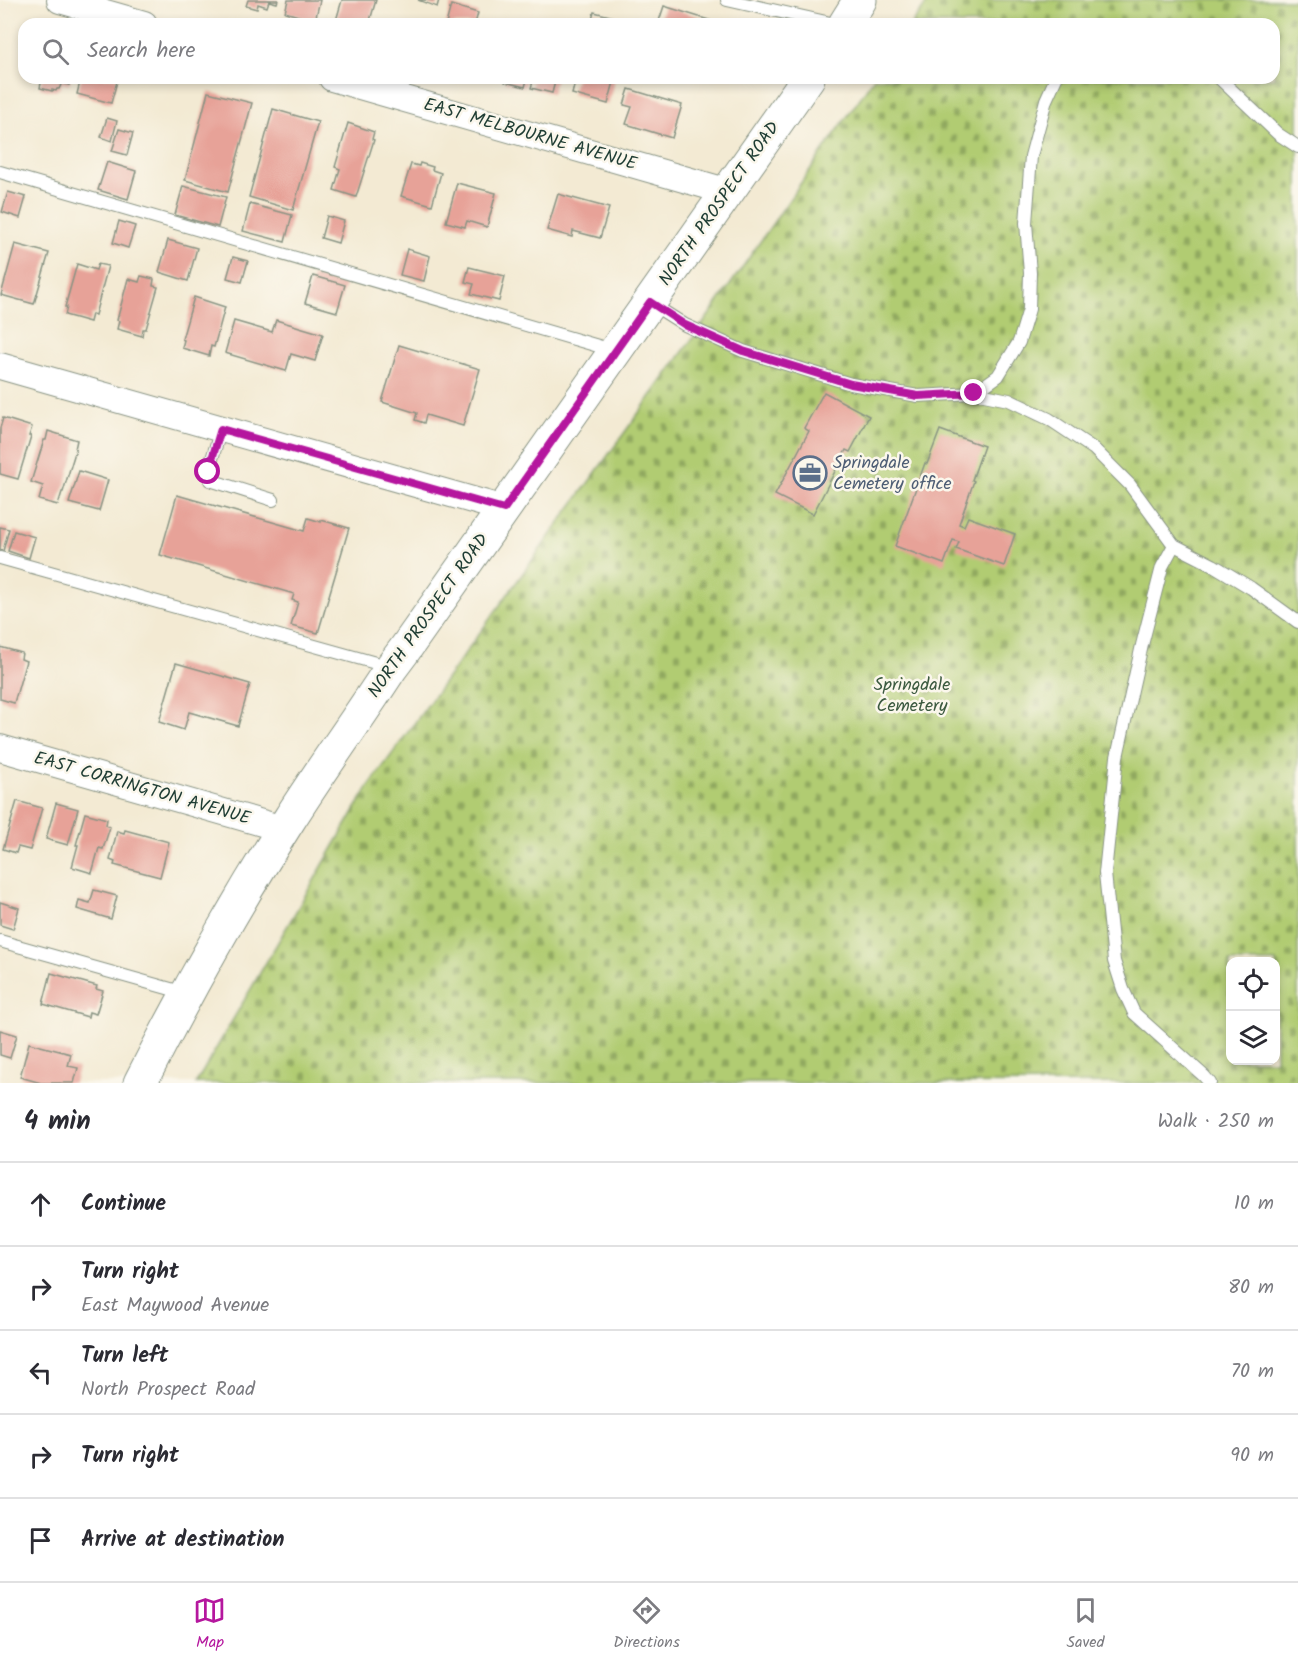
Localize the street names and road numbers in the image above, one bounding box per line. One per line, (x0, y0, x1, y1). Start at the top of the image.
street label: EAST MELBOURNE AVENUE (420, 91, 641, 179)
street label: NORTH PROSPECT ROAD (652, 115, 788, 292)
street label: NORTH PROSPECT ROAD (361, 527, 497, 704)
street label: EAST CORRINGTON AVENUE (30, 744, 254, 834)

